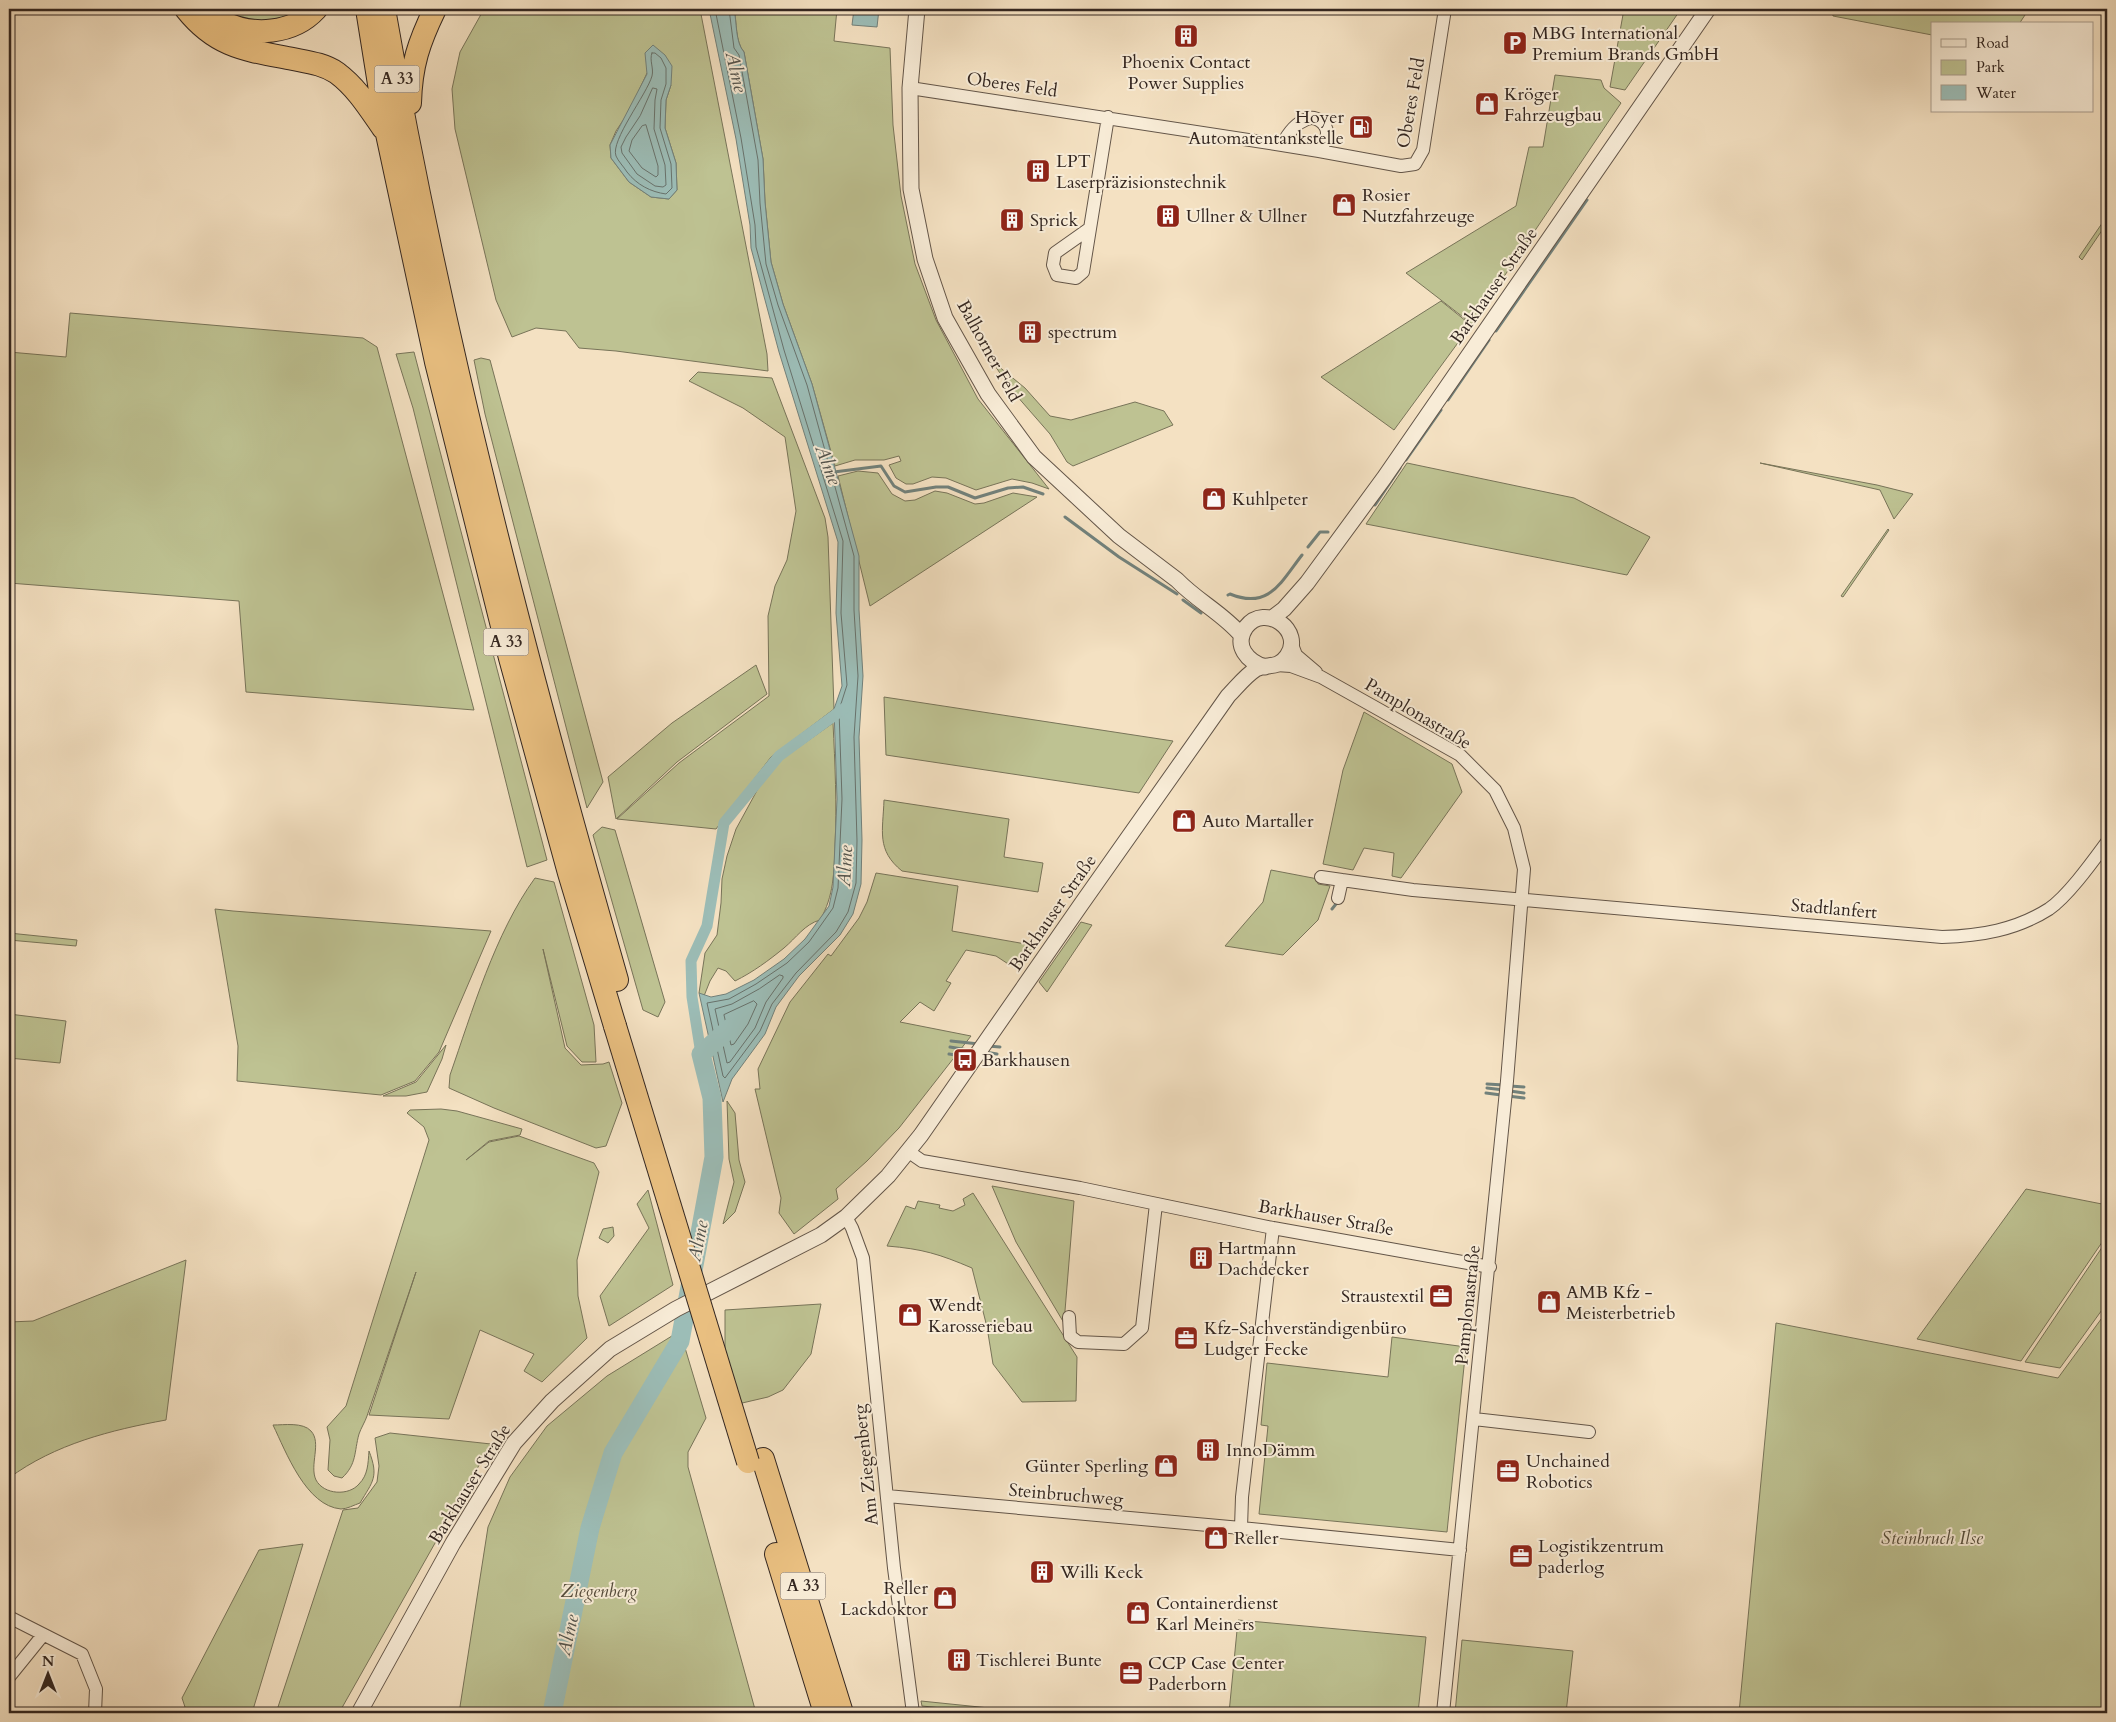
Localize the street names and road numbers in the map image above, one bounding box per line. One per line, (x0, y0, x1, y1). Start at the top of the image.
street label: Oberes Feld (1391, 55, 1431, 150)
road number: A 33 (374, 66, 420, 92)
street label: Oberes Feld (965, 66, 1059, 104)
street label: Barkhauser Straße (1444, 223, 1544, 349)
street label: Balhorner Feld (951, 295, 1028, 407)
road number: A 33 (484, 628, 528, 656)
street label: Pamplonastraße (1360, 672, 1476, 756)
street label: Barkhauser Straße (1003, 850, 1103, 976)
street label: Stadtlanfert (1790, 893, 1878, 925)
street label: Barkhauser Straße (1256, 1194, 1396, 1242)
street label: Pamplonastraße (1449, 1244, 1487, 1366)
street label: Am Ziegenberg (847, 1402, 885, 1527)
street label: Barkhauser Straße (423, 1419, 517, 1549)
street label: Steinbruchweg (1008, 1478, 1125, 1513)
road number: A 33 (780, 1572, 826, 1600)

